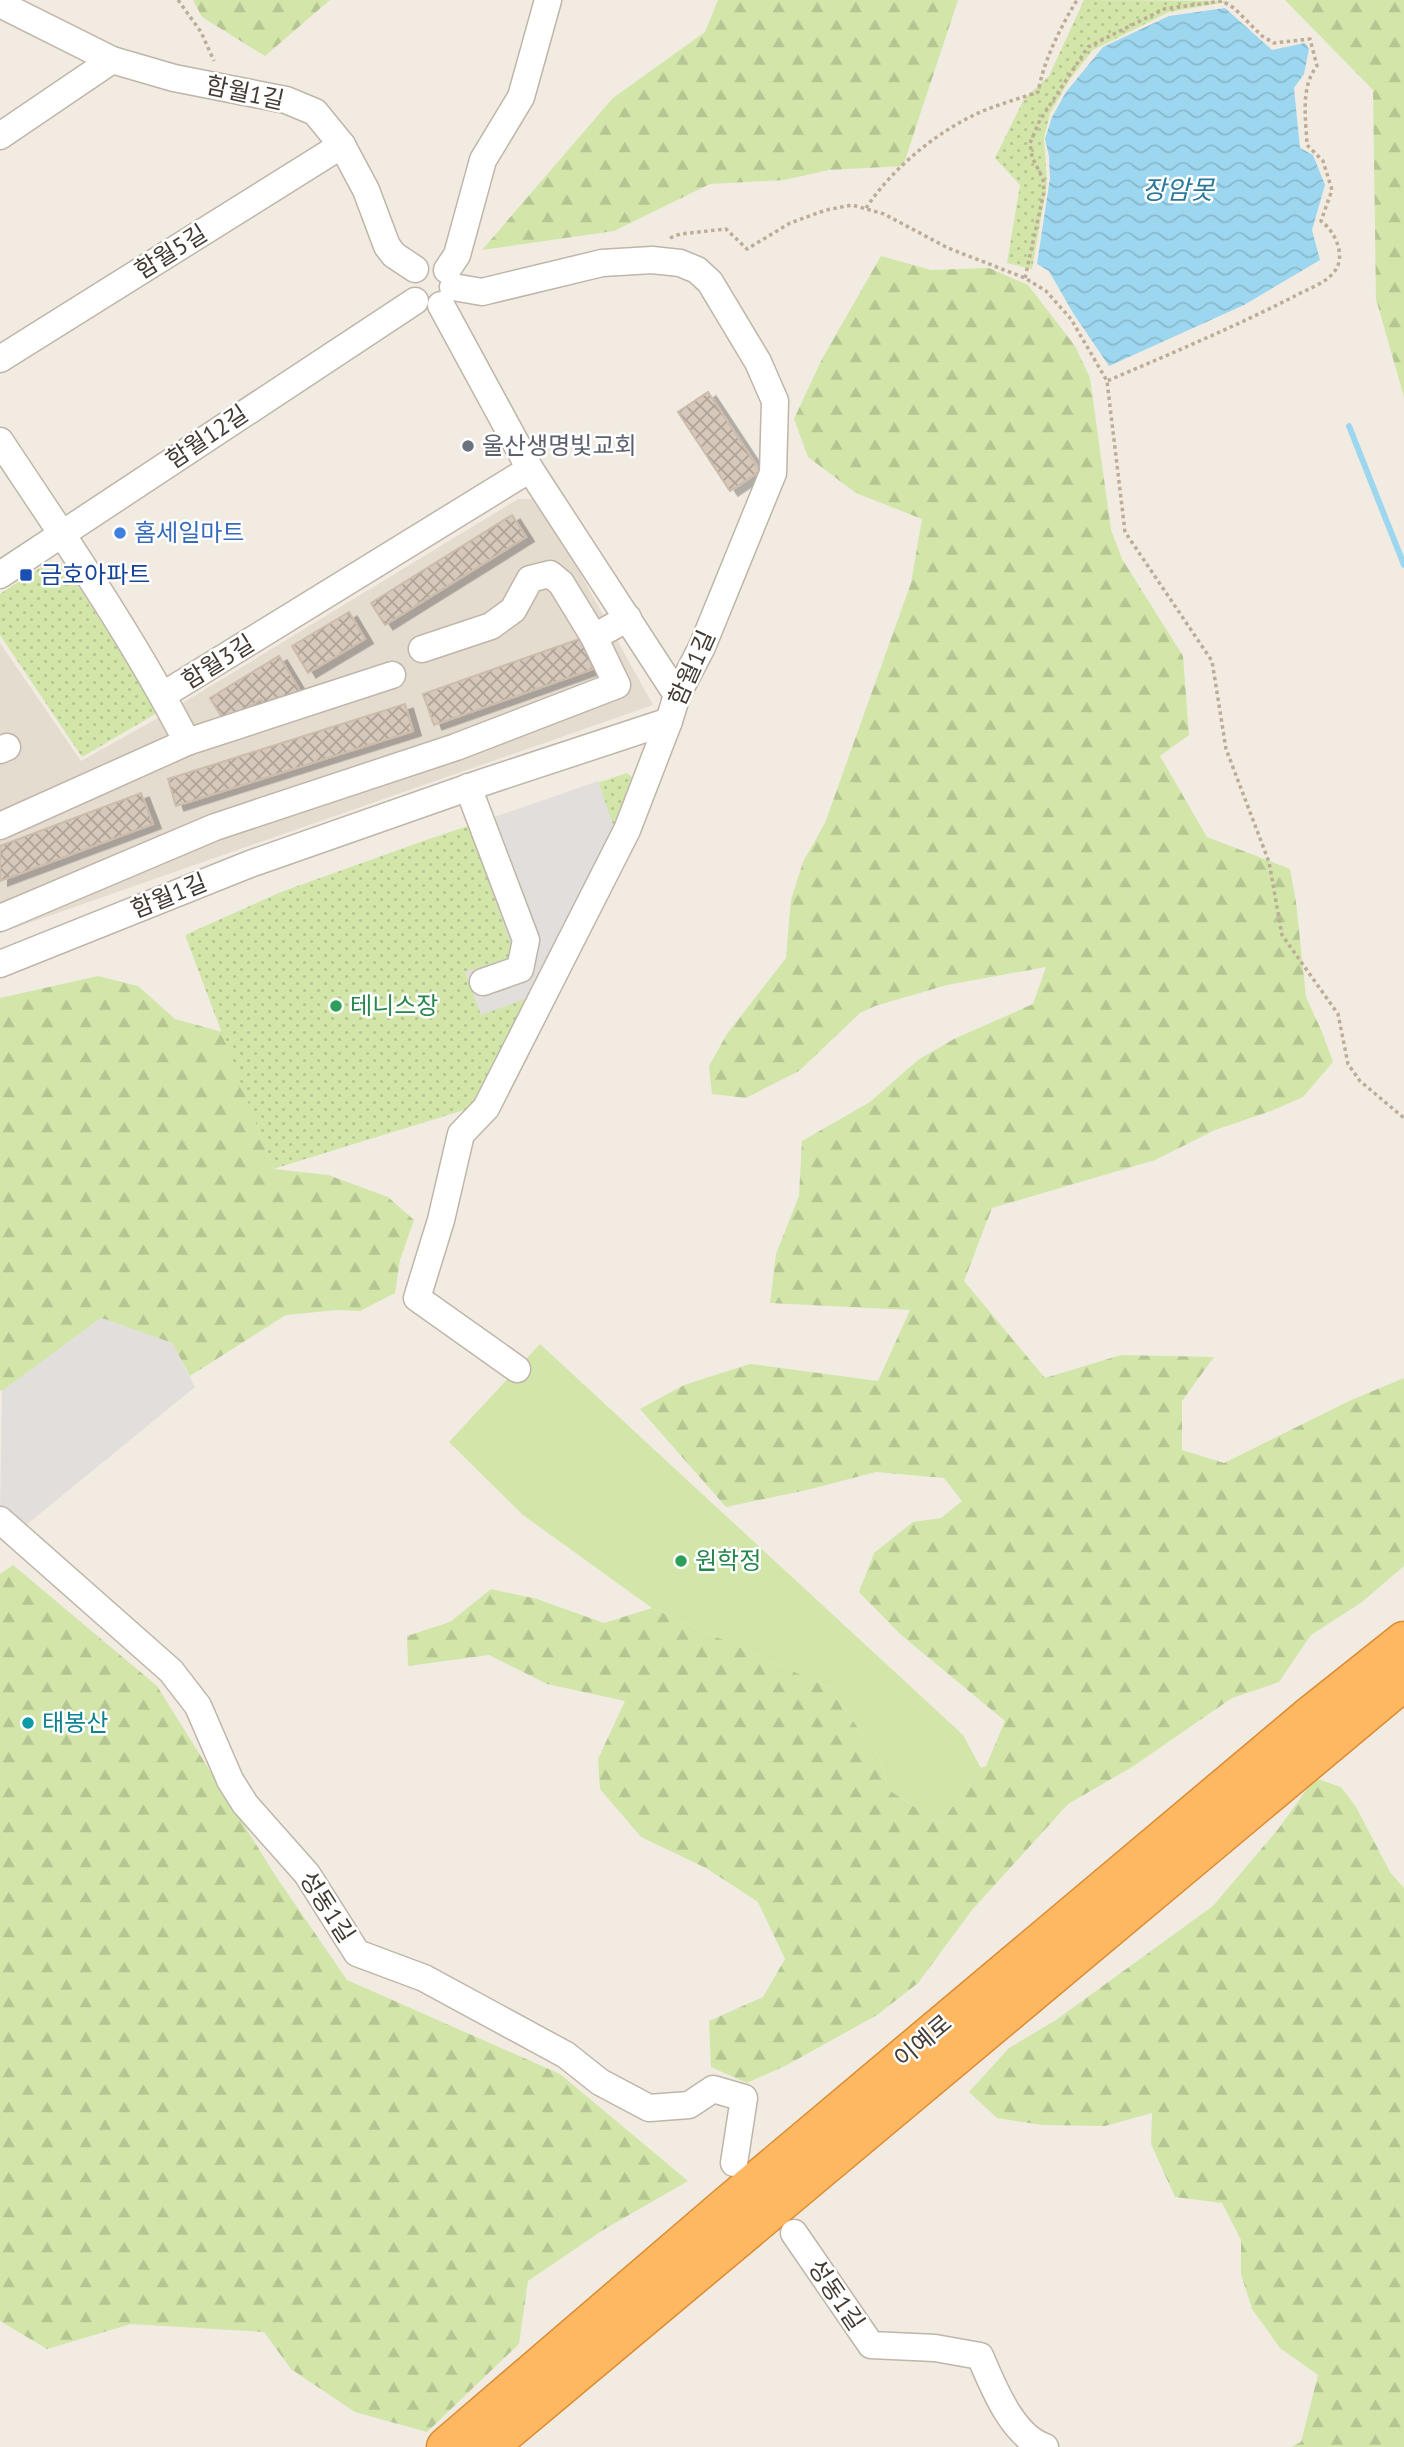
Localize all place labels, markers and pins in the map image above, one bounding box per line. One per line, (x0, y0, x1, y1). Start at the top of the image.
place label: 울산생명빛교회 (482, 430, 637, 461)
marker: 울산생명빛교회 (460, 438, 476, 454)
place label: 홈세일마트 (134, 517, 244, 548)
marker: 홈세일마트 (112, 525, 128, 541)
place label: 금호아파트 (40, 559, 150, 590)
marker: 금호아파트 (18, 567, 34, 583)
place label: 테니스장 (350, 990, 438, 1021)
marker: 테니스장 (328, 998, 344, 1014)
place label: 원학정 (695, 1545, 761, 1576)
marker: 원학정 (673, 1553, 689, 1569)
place label: 태봉산 (42, 1707, 108, 1738)
marker: 태봉산 (20, 1715, 36, 1731)

